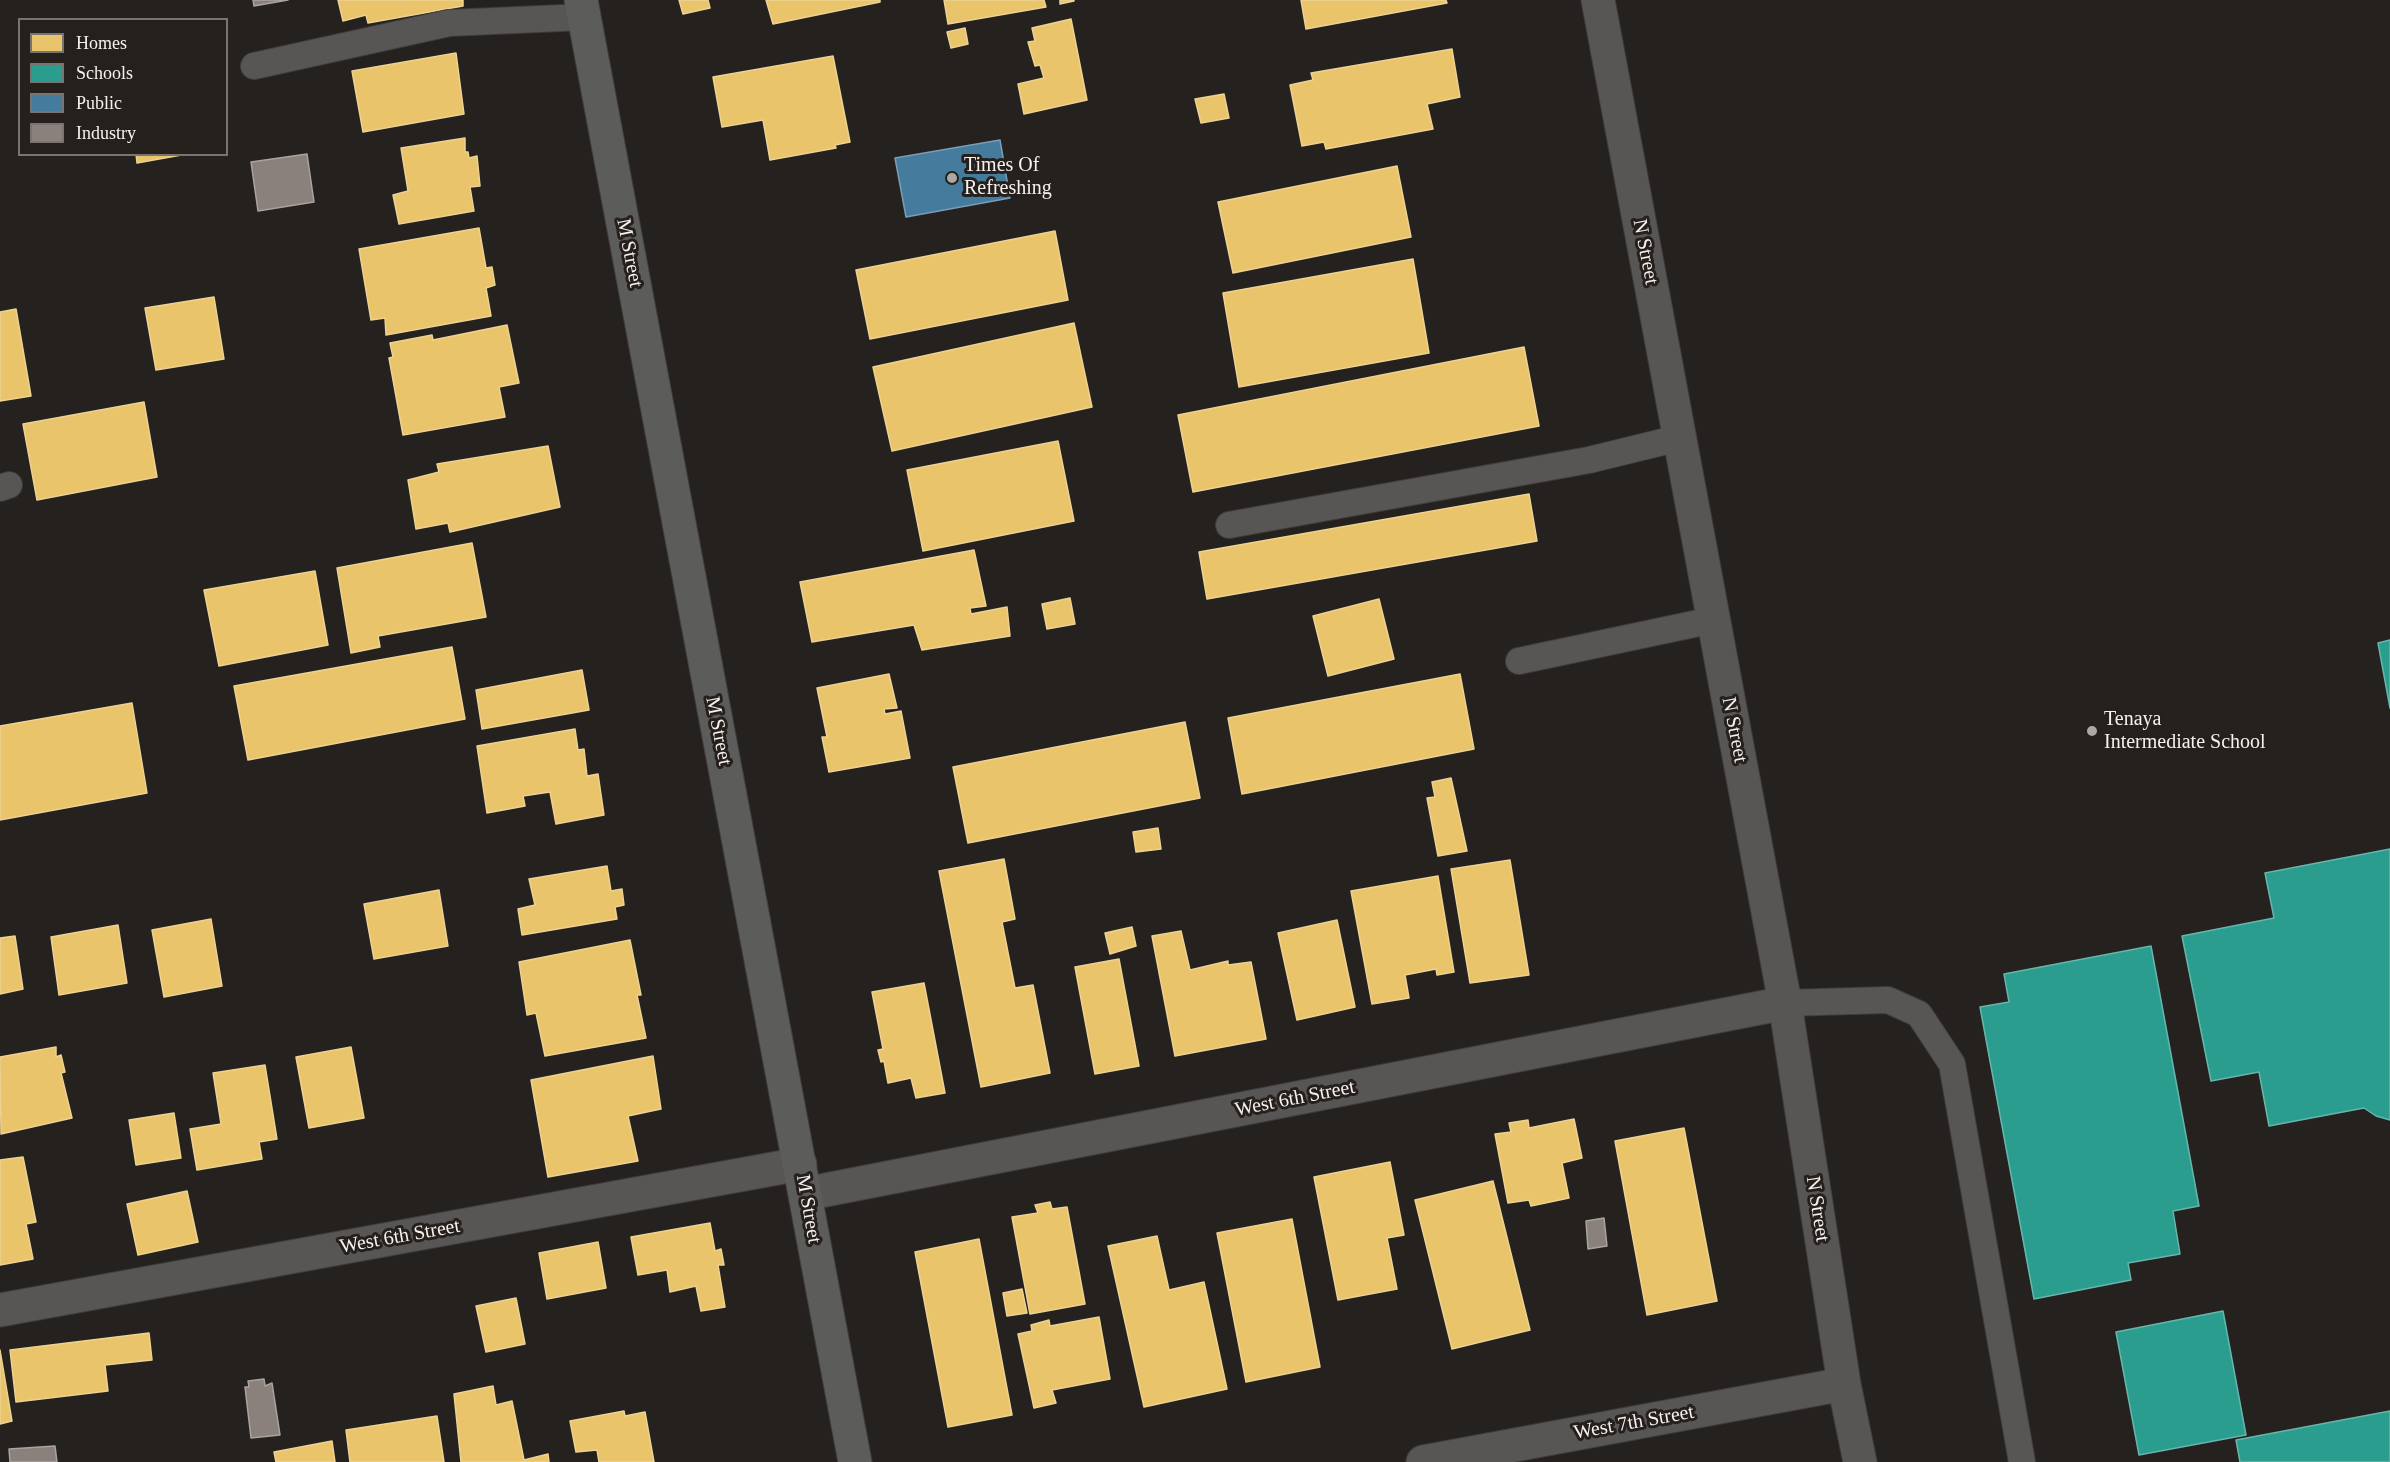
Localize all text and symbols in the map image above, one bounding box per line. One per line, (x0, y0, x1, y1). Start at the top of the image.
legend (18, 18, 228, 156)
text: Homes (76, 33, 127, 53)
text: Schools (76, 63, 133, 83)
text: Public (76, 93, 122, 113)
text: Industry (76, 123, 136, 143)
place label: Times Of Refreshing (964, 154, 1052, 201)
marker: Times Of Refreshing (945, 171, 959, 185)
street label: M Street (611, 217, 647, 289)
street label: N Street (1627, 217, 1663, 287)
street label: M Street (700, 695, 736, 767)
street label: N Street (1716, 695, 1752, 765)
place label: Tenaya Intermediate School (2104, 708, 2266, 755)
marker: Tenaya Intermediate School (2085, 724, 2099, 738)
street label: West 6th Street (1233, 1076, 1357, 1122)
street label: M Street (790, 1173, 826, 1245)
street label: N Street (1800, 1174, 1834, 1244)
street label: West 6th Street (338, 1215, 462, 1259)
street label: West 7th Street (1572, 1401, 1696, 1445)

